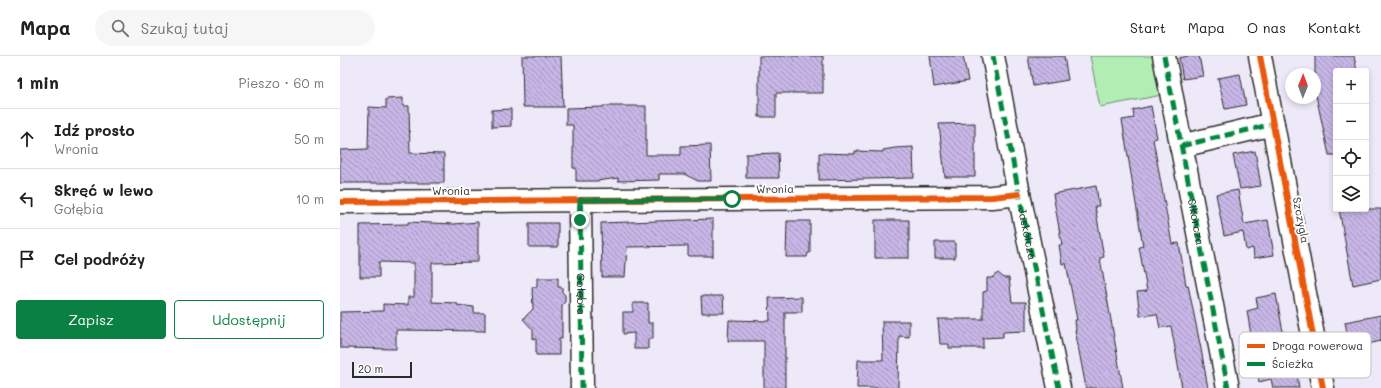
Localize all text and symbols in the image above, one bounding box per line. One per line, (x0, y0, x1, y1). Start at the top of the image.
search box (95, 10, 375, 46)
text: Mapa (20, 15, 71, 40)
icon: search (109, 17, 131, 39)
text: Szukaj tutaj (141, 18, 229, 38)
text: Start (1130, 18, 1166, 37)
text: Mapa (1188, 18, 1225, 37)
text: O nas (1247, 18, 1286, 37)
text: Kontakt (1308, 18, 1361, 37)
north arrow (1285, 68, 1321, 104)
map controls (1333, 68, 1369, 212)
button: + (1333, 68, 1369, 104)
text: 1 min (16, 71, 59, 93)
text: Pieszo · 60 m (238, 74, 324, 91)
button: − (1333, 104, 1369, 140)
text: Idź prosto (54, 120, 135, 140)
icon: ahead (16, 128, 38, 150)
text: 50 m (294, 130, 324, 147)
text: Wronia (54, 140, 99, 157)
button: locate (1333, 140, 1369, 176)
button: layers (1333, 176, 1369, 212)
text: Skręć w lewo (54, 180, 153, 200)
street label: Wronia (756, 181, 794, 196)
street label: Wronia (432, 183, 470, 198)
icon: left (16, 188, 38, 210)
text: 10 m (296, 190, 324, 207)
route start (723, 190, 741, 208)
street label: Szczygla (1290, 196, 1313, 244)
street label: Sikorcza (1185, 197, 1208, 246)
text: Gołębia (54, 200, 104, 217)
street label: Jaskółcza (1015, 206, 1040, 261)
route end (571, 211, 589, 229)
icon: arrive (16, 248, 38, 270)
text: Cel podróży (54, 249, 145, 269)
street label: Gołębia (574, 273, 589, 315)
button: Zapisz (16, 300, 166, 339)
button: Udostępnij (174, 300, 324, 339)
legend (1239, 332, 1371, 378)
text: Droga rowerowa (1272, 338, 1363, 353)
text: Ścieżka (1272, 356, 1314, 371)
scale bar (352, 360, 412, 379)
text: 20 m (358, 361, 383, 376)

